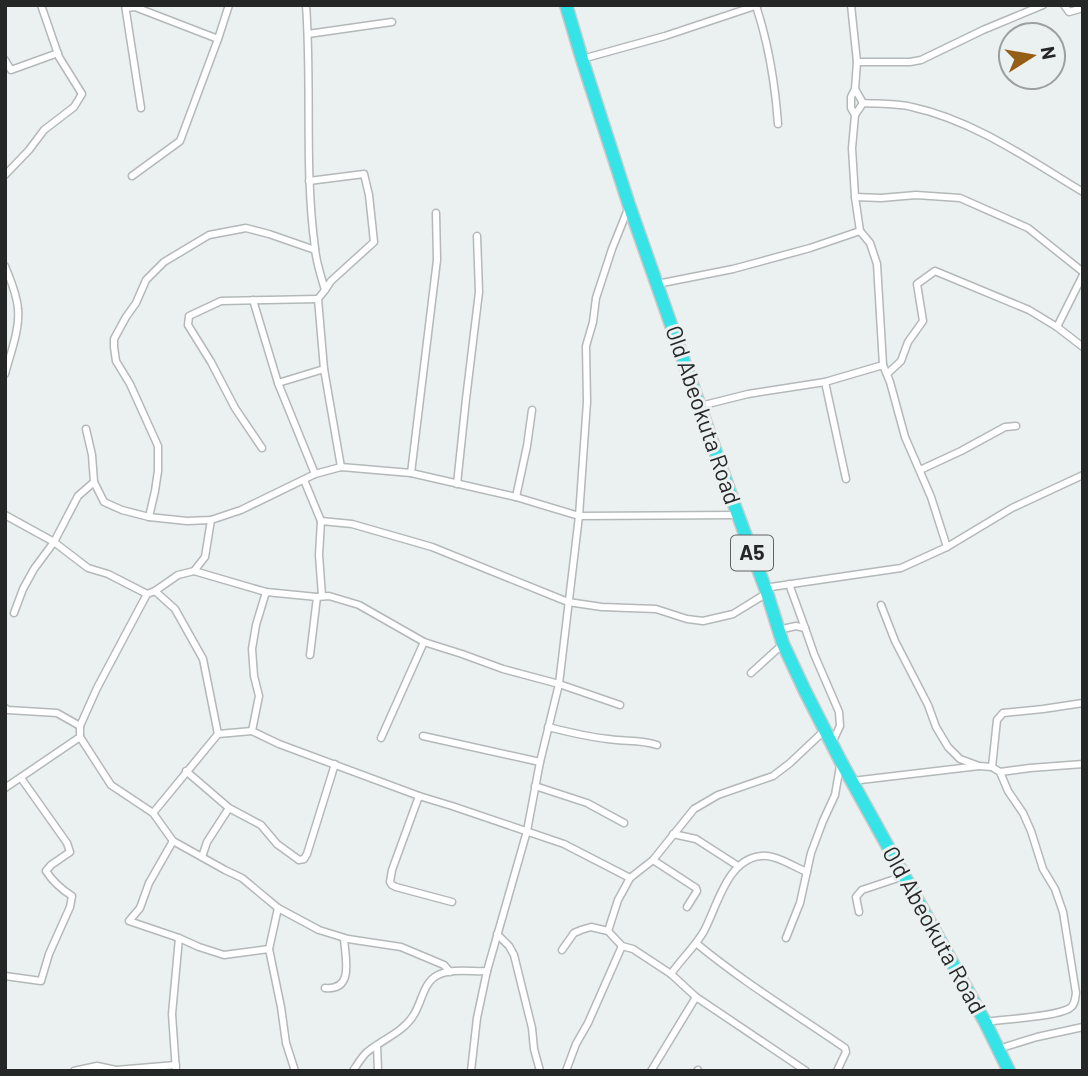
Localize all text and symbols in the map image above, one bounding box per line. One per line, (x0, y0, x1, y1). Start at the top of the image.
north arrow (997, 21, 1067, 91)
text: N (1037, 44, 1062, 61)
street label: Old Abeokuta Road (660, 322, 748, 508)
road number: A5 (731, 536, 773, 570)
street label: Old Abeokuta Road (877, 841, 993, 1018)

